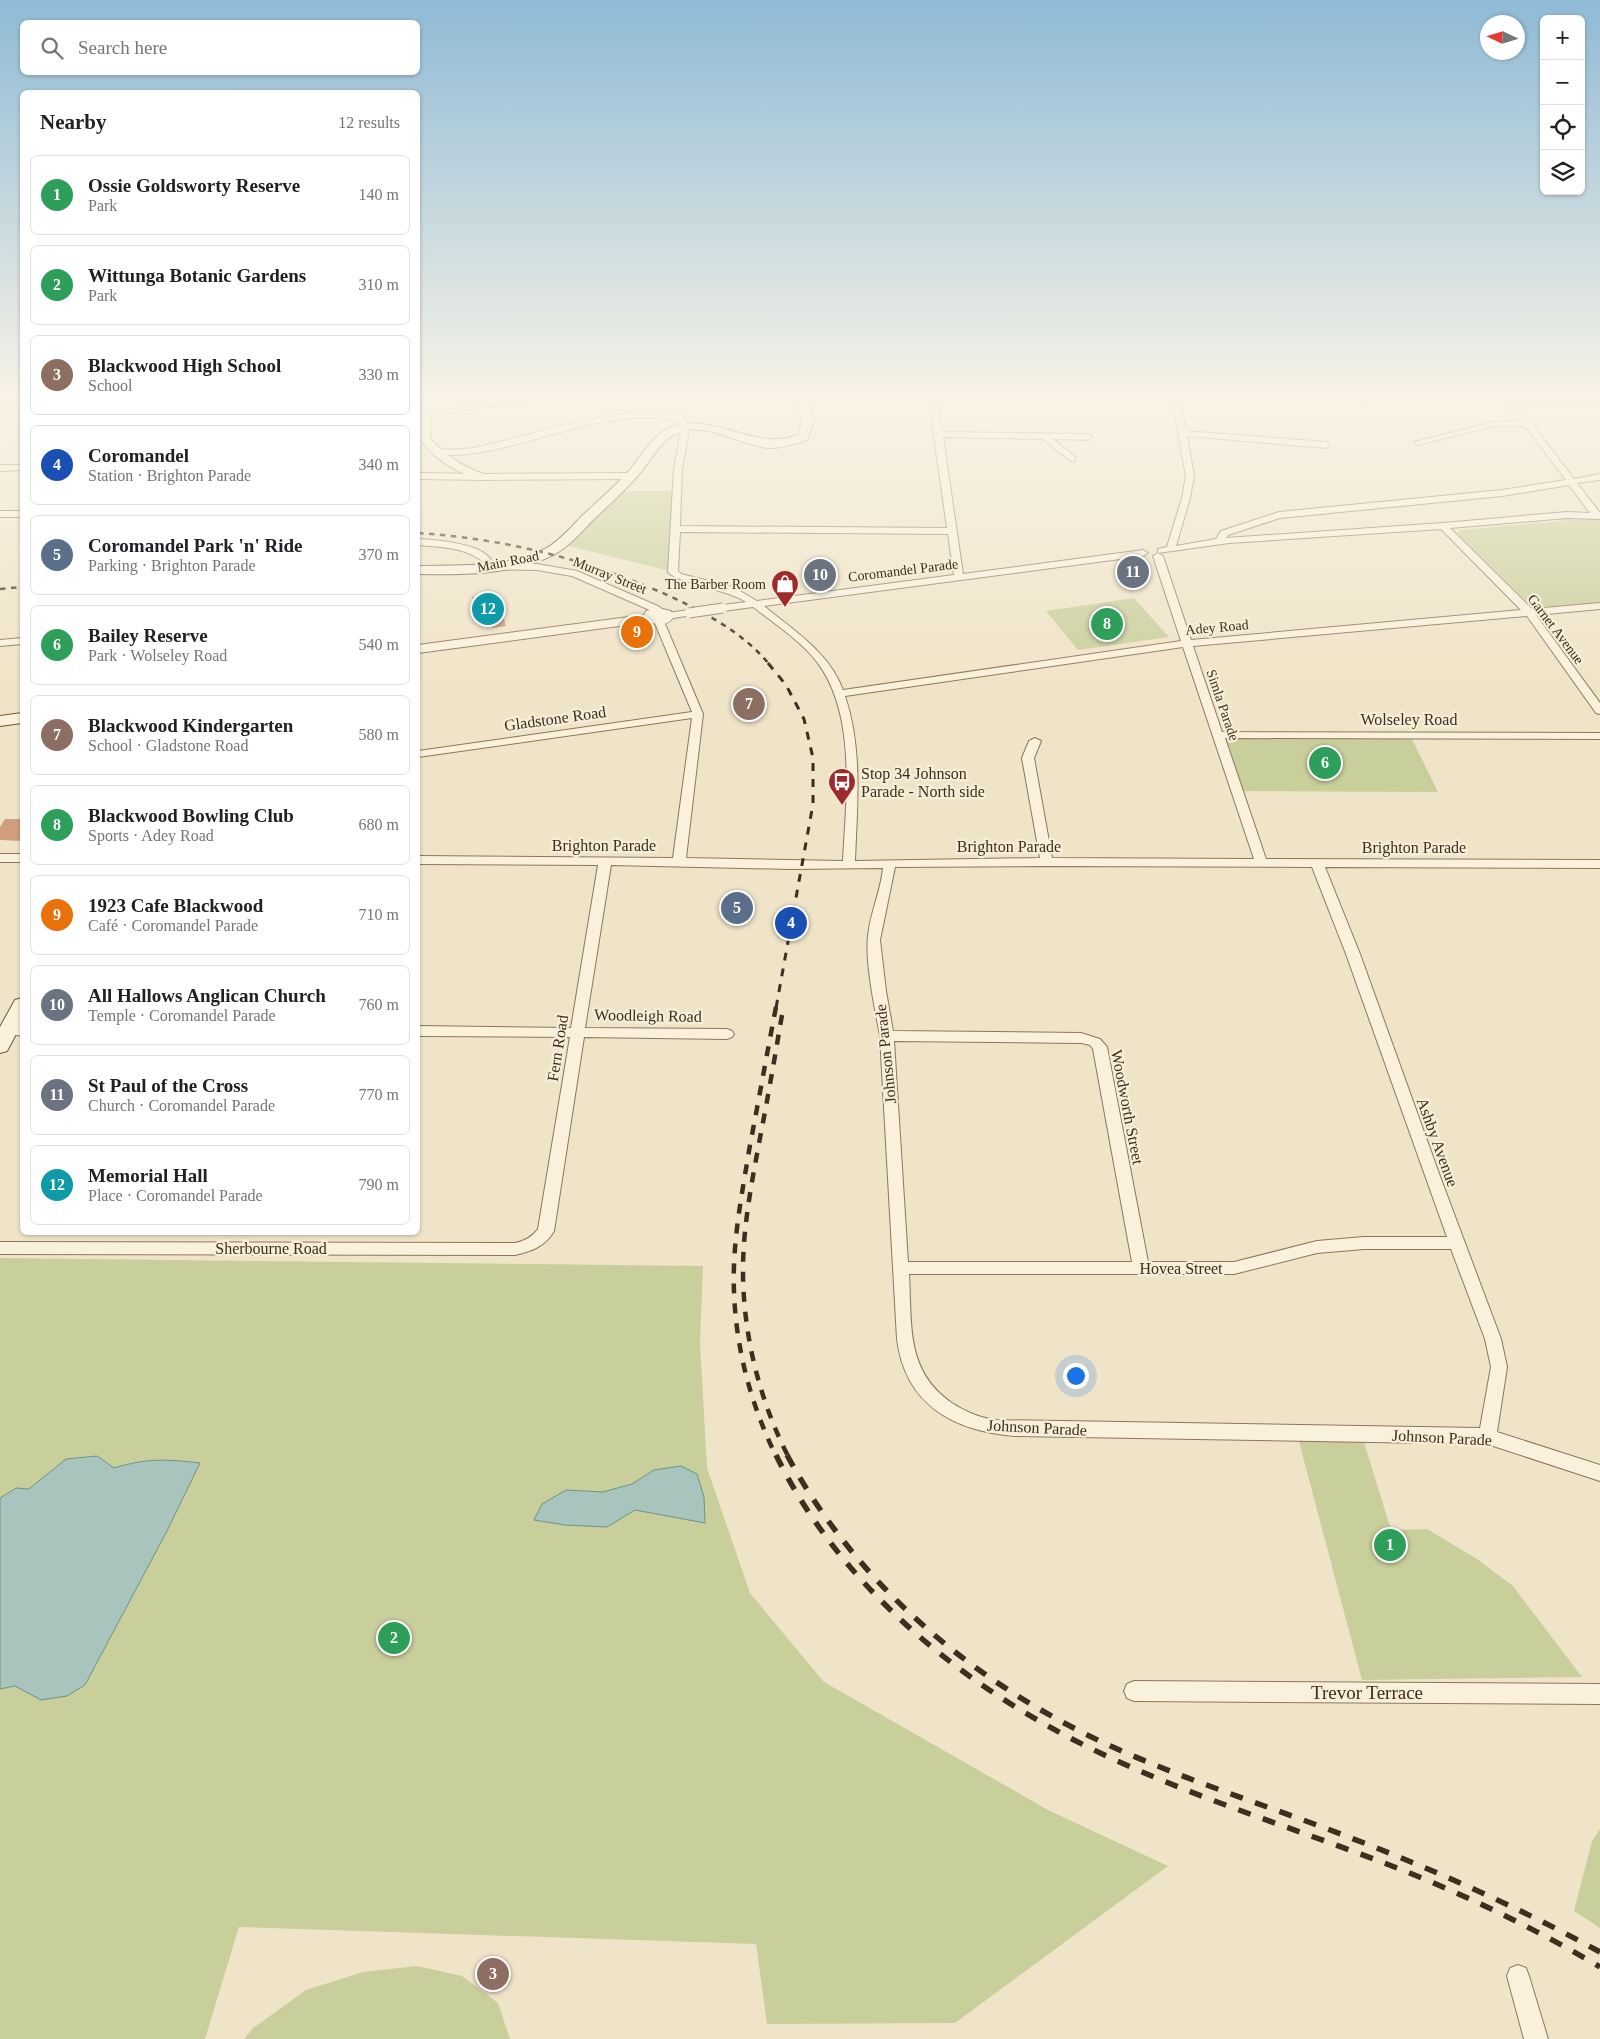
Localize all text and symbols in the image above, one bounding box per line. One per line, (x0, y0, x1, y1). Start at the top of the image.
north arrow (1480, 15, 1525, 60)
map controls (1540, 15, 1585, 195)
button: + (1540, 15, 1585, 60)
search box (20, 20, 420, 75)
icon: search (38, 34, 66, 62)
text: Search here (78, 37, 167, 58)
button: − (1540, 60, 1585, 105)
button: locate (1540, 105, 1585, 150)
text: Nearby (40, 110, 107, 134)
text: 12 results (338, 114, 400, 131)
button: layers (1540, 150, 1585, 195)
text: Ossie Goldsworty Reserve (88, 175, 300, 196)
text: 1 (53, 186, 61, 203)
text: 140 m (359, 186, 399, 203)
text: Park (88, 197, 117, 214)
text: Wittunga Botanic Gardens (88, 265, 306, 286)
text: 2 (53, 276, 61, 293)
text: 310 m (359, 276, 399, 293)
text: Park (88, 287, 117, 304)
text: Blackwood High School (88, 355, 281, 376)
text: 3 (53, 366, 61, 383)
text: 330 m (359, 366, 399, 383)
text: School (88, 377, 132, 394)
text: Coromandel (88, 445, 189, 466)
text: 4 (53, 456, 61, 473)
text: 340 m (359, 456, 399, 473)
text: Station · Brighton Parade (88, 467, 251, 484)
text: Coromandel Park 'n' Ride (88, 535, 302, 556)
text: 5 (53, 546, 61, 563)
text: 370 m (359, 546, 399, 563)
street label: Main Road (476, 548, 540, 575)
pin: 11 (1117, 553, 1149, 591)
street label: Murray Street (571, 554, 649, 597)
pin: 10 (804, 556, 836, 594)
street label: Coromandel Parade (847, 556, 959, 585)
text: Parking · Brighton Parade (88, 557, 256, 574)
shop icon: The Barber Room (770, 569, 800, 608)
place label: The Barber Room (665, 577, 766, 592)
pin: 12 (472, 590, 504, 628)
street label: Garnet Avenue (1525, 592, 1587, 667)
pin: 8 (1091, 605, 1123, 643)
pin: 9 (621, 613, 653, 651)
street label: Adey Road (1185, 617, 1249, 638)
text: Bailey Reserve (88, 625, 208, 646)
text: 6 (53, 636, 61, 653)
text: 540 m (359, 636, 399, 653)
text: Park · Wolseley Road (88, 647, 227, 664)
street label: Simla Parade (1203, 668, 1242, 743)
pin: 7 (733, 685, 765, 723)
street label: Gladstone Road (503, 703, 607, 734)
street label: Wolseley Road (1361, 711, 1457, 729)
text: Blackwood Kindergarten (88, 715, 293, 736)
text: 7 (53, 726, 61, 743)
text: 580 m (359, 726, 399, 743)
text: School · Gladstone Road (88, 737, 248, 754)
pin: 6 (1309, 744, 1341, 782)
place label: Stop 34 Johnson Parade - North side (861, 765, 985, 800)
bus stop icon: Stop 34 Johnson Parade - North side (827, 767, 857, 806)
text: Blackwood Bowling Club (88, 805, 294, 826)
text: 8 (53, 816, 61, 833)
text: 680 m (359, 816, 399, 833)
text: Sports · Adey Road (88, 827, 214, 844)
street label: Brighton Parade (552, 837, 656, 855)
street label: Brighton Parade (957, 838, 1061, 856)
street label: Brighton Parade (1362, 839, 1466, 857)
pin: 5 (721, 889, 753, 927)
text: 1923 Cafe Blackwood (88, 895, 263, 916)
pin: 4 (775, 904, 807, 942)
text: 9 (53, 906, 61, 923)
text: 710 m (359, 906, 399, 923)
text: Café · Coromandel Parade (88, 917, 258, 934)
text: All Hallows Anglican Church (88, 985, 326, 1006)
text: 10 (49, 996, 65, 1013)
text: 760 m (359, 996, 399, 1013)
street label: Johnson Parade (872, 1003, 899, 1105)
street label: Woodleigh Road (594, 1006, 702, 1026)
text: Temple · Coromandel Parade (88, 1007, 276, 1024)
street label: Fern Road (544, 1014, 571, 1083)
street label: Woodworth Street (1108, 1048, 1147, 1166)
text: St Paul of the Cross (88, 1075, 248, 1096)
text: 11 (49, 1086, 65, 1103)
text: 770 m (359, 1086, 399, 1103)
street label: Ashby Avenue (1413, 1095, 1462, 1189)
text: Church · Coromandel Parade (88, 1097, 275, 1114)
text: Memorial Hall (88, 1165, 208, 1186)
text: 12 (49, 1176, 65, 1193)
text: 790 m (359, 1176, 399, 1193)
text: Place · Coromandel Parade (88, 1187, 263, 1204)
street label: Sherbourne Road (215, 1240, 327, 1257)
street label: Hovea Street (1139, 1260, 1223, 1277)
your location (1063, 1363, 1089, 1389)
street label: Johnson Parade (987, 1416, 1087, 1439)
street label: Johnson Parade (1392, 1426, 1492, 1449)
pin: 1 (1374, 1526, 1406, 1564)
pin: 2 (378, 1619, 410, 1657)
street label: Trevor Terrace (1311, 1682, 1423, 1703)
pin: 3 (477, 1955, 509, 1993)

